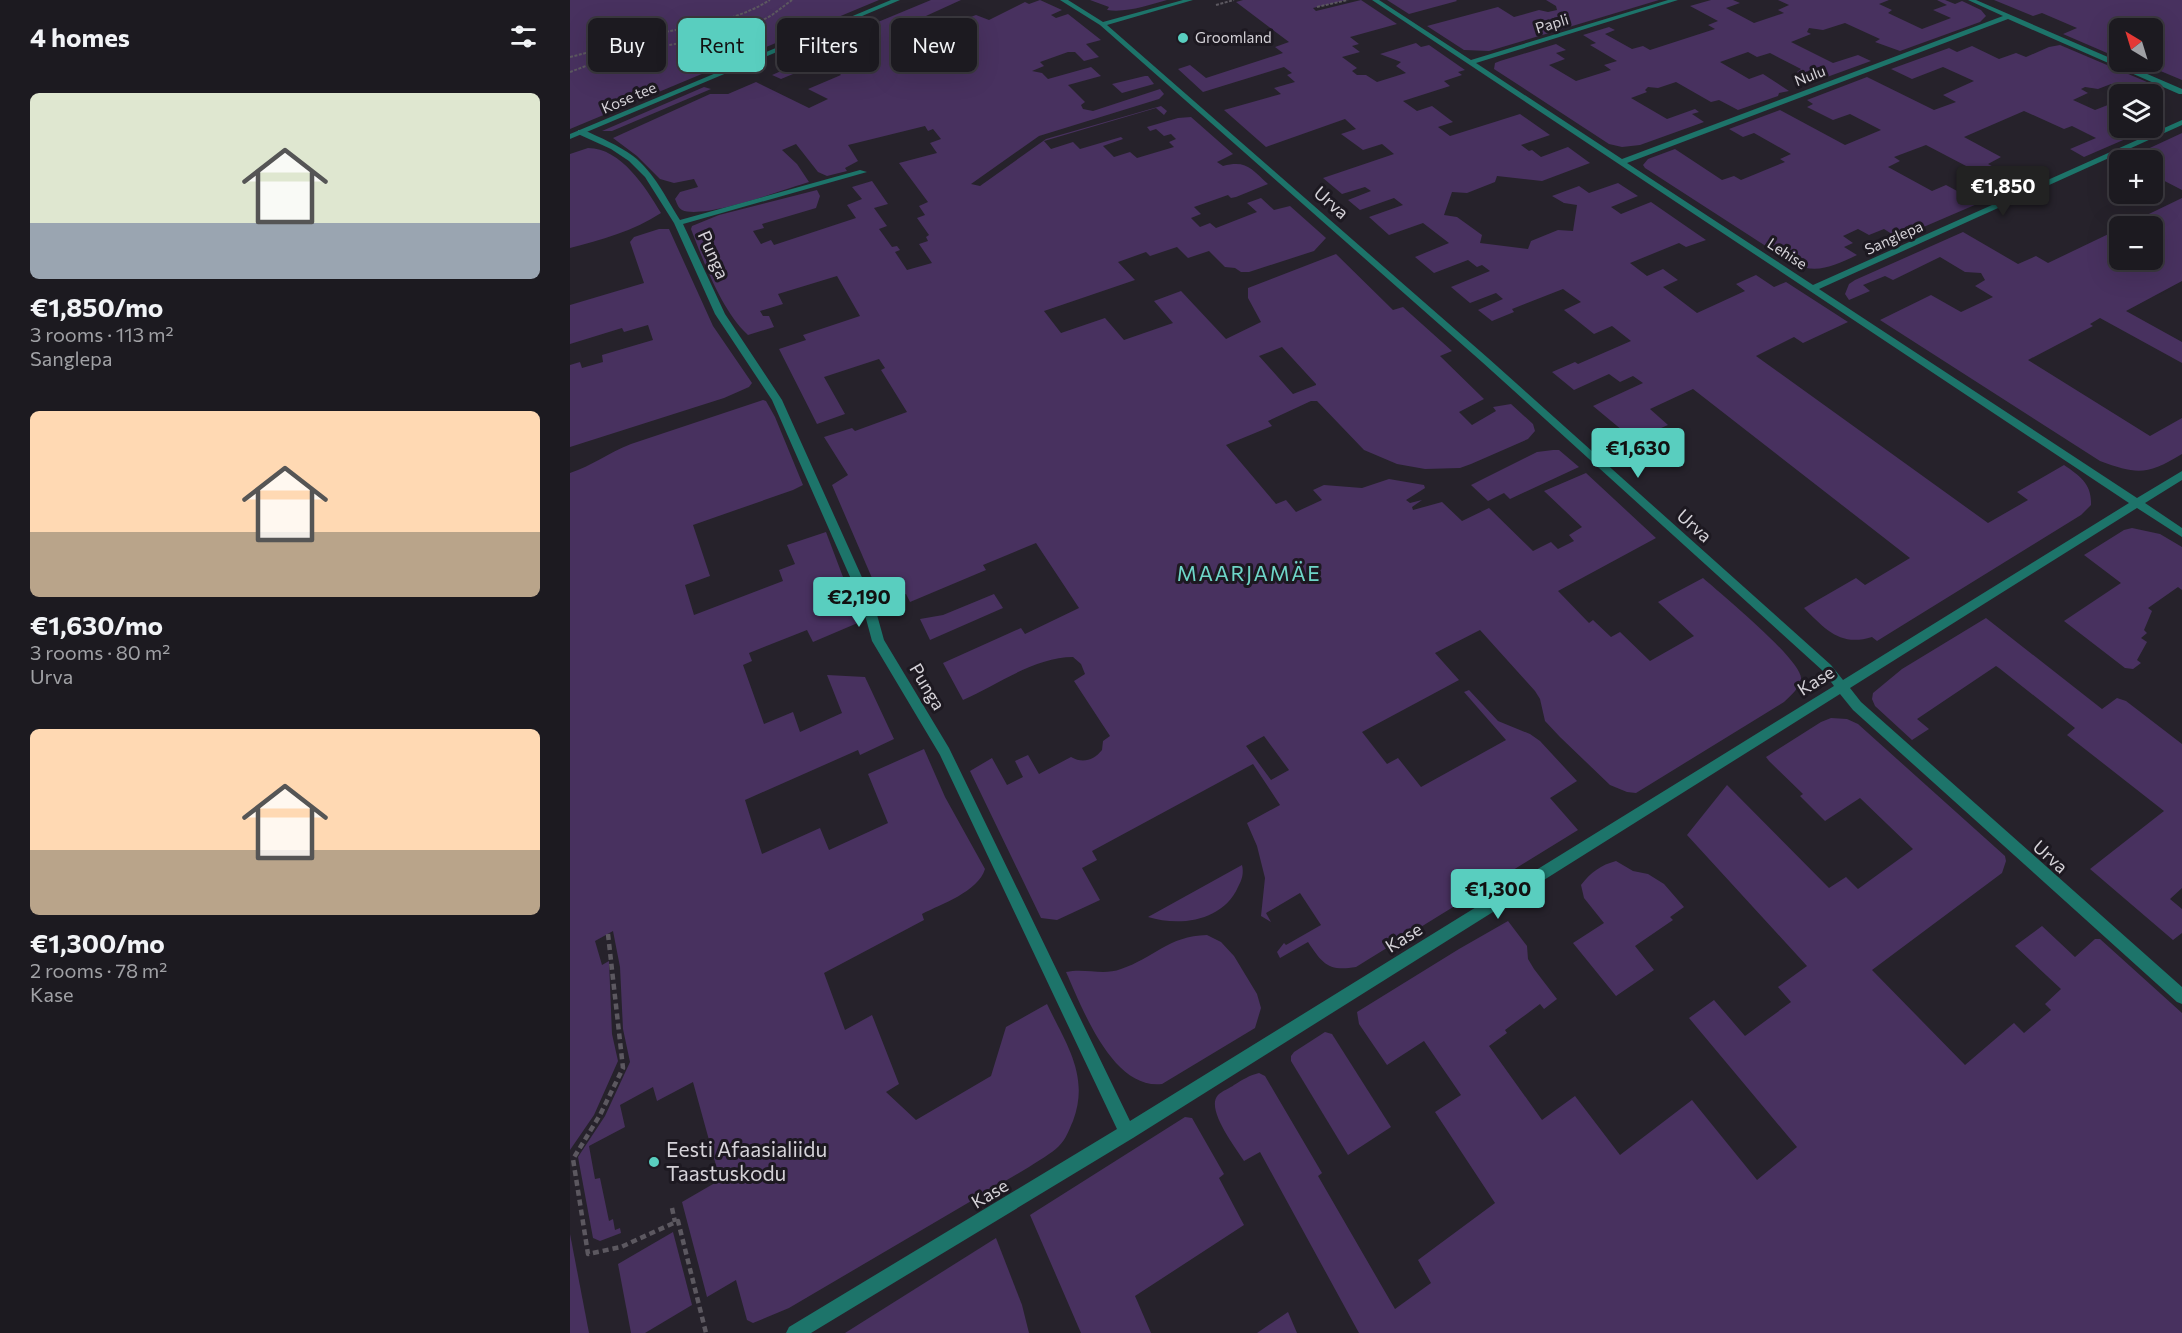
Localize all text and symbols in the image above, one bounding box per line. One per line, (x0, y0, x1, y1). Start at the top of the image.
street label: Papli (1533, 9, 1570, 37)
chip: Buy (588, 18, 666, 72)
chip: Rent (678, 18, 765, 72)
chip: Filters (777, 18, 879, 72)
chip: New (891, 18, 977, 72)
north arrow (2109, 18, 2163, 72)
map controls (2109, 18, 2163, 270)
icon: filters (507, 20, 540, 53)
text: 4 homes (30, 21, 130, 52)
place label: Groomland (1195, 28, 1272, 46)
marker: Groomland (1176, 31, 1190, 45)
street label: Nulu (1792, 61, 1828, 89)
street label: Kose tee (598, 77, 659, 117)
button: layers (2109, 84, 2163, 138)
icon: home (231, 132, 339, 240)
button: + (2109, 150, 2163, 204)
pin: €1,850 (1954, 166, 2052, 217)
text: €1,850 (1970, 173, 2036, 197)
street label: Urva (1310, 181, 1354, 223)
street label: Sanglepa (1862, 216, 1925, 258)
button: − (2109, 216, 2163, 270)
street label: Punga (694, 227, 734, 282)
street label: Lehise (1764, 234, 1811, 273)
text: €1,850/mo (30, 291, 163, 322)
text: 3 rooms · 113 m² (30, 322, 174, 346)
text: Sanglepa (30, 346, 112, 370)
pin: €1,630 (1589, 428, 1687, 479)
text: €1,630 (1605, 435, 1671, 459)
icon: home (231, 450, 339, 558)
street label: Urva (1673, 504, 1716, 546)
district label: MAARJAMÄE (1177, 560, 1321, 585)
pin: €2,190 (810, 577, 908, 628)
text: €2,190 (827, 584, 891, 608)
text: €1,630/mo (30, 609, 163, 640)
text: 3 rooms · 80 m² (30, 640, 170, 664)
street label: Punga (905, 659, 950, 714)
street label: Kase (1793, 660, 1838, 700)
text: Urva (30, 664, 73, 688)
icon: home (231, 768, 339, 876)
street label: Urva (2029, 835, 2072, 877)
pin: €1,300 (1449, 869, 1547, 920)
text: €1,300 (1465, 876, 1531, 900)
street label: Kase (1381, 917, 1426, 957)
text: €1,300/mo (30, 927, 165, 958)
text: 2 rooms · 78 m² (30, 958, 167, 982)
text: Kase (30, 982, 74, 1006)
place label: Eesti Afaasialiidu Taastuskodu (666, 1136, 827, 1185)
marker: Eesti Afaasialiidu Taastuskodu (647, 1155, 661, 1169)
street label: Kase (967, 1174, 1012, 1213)

